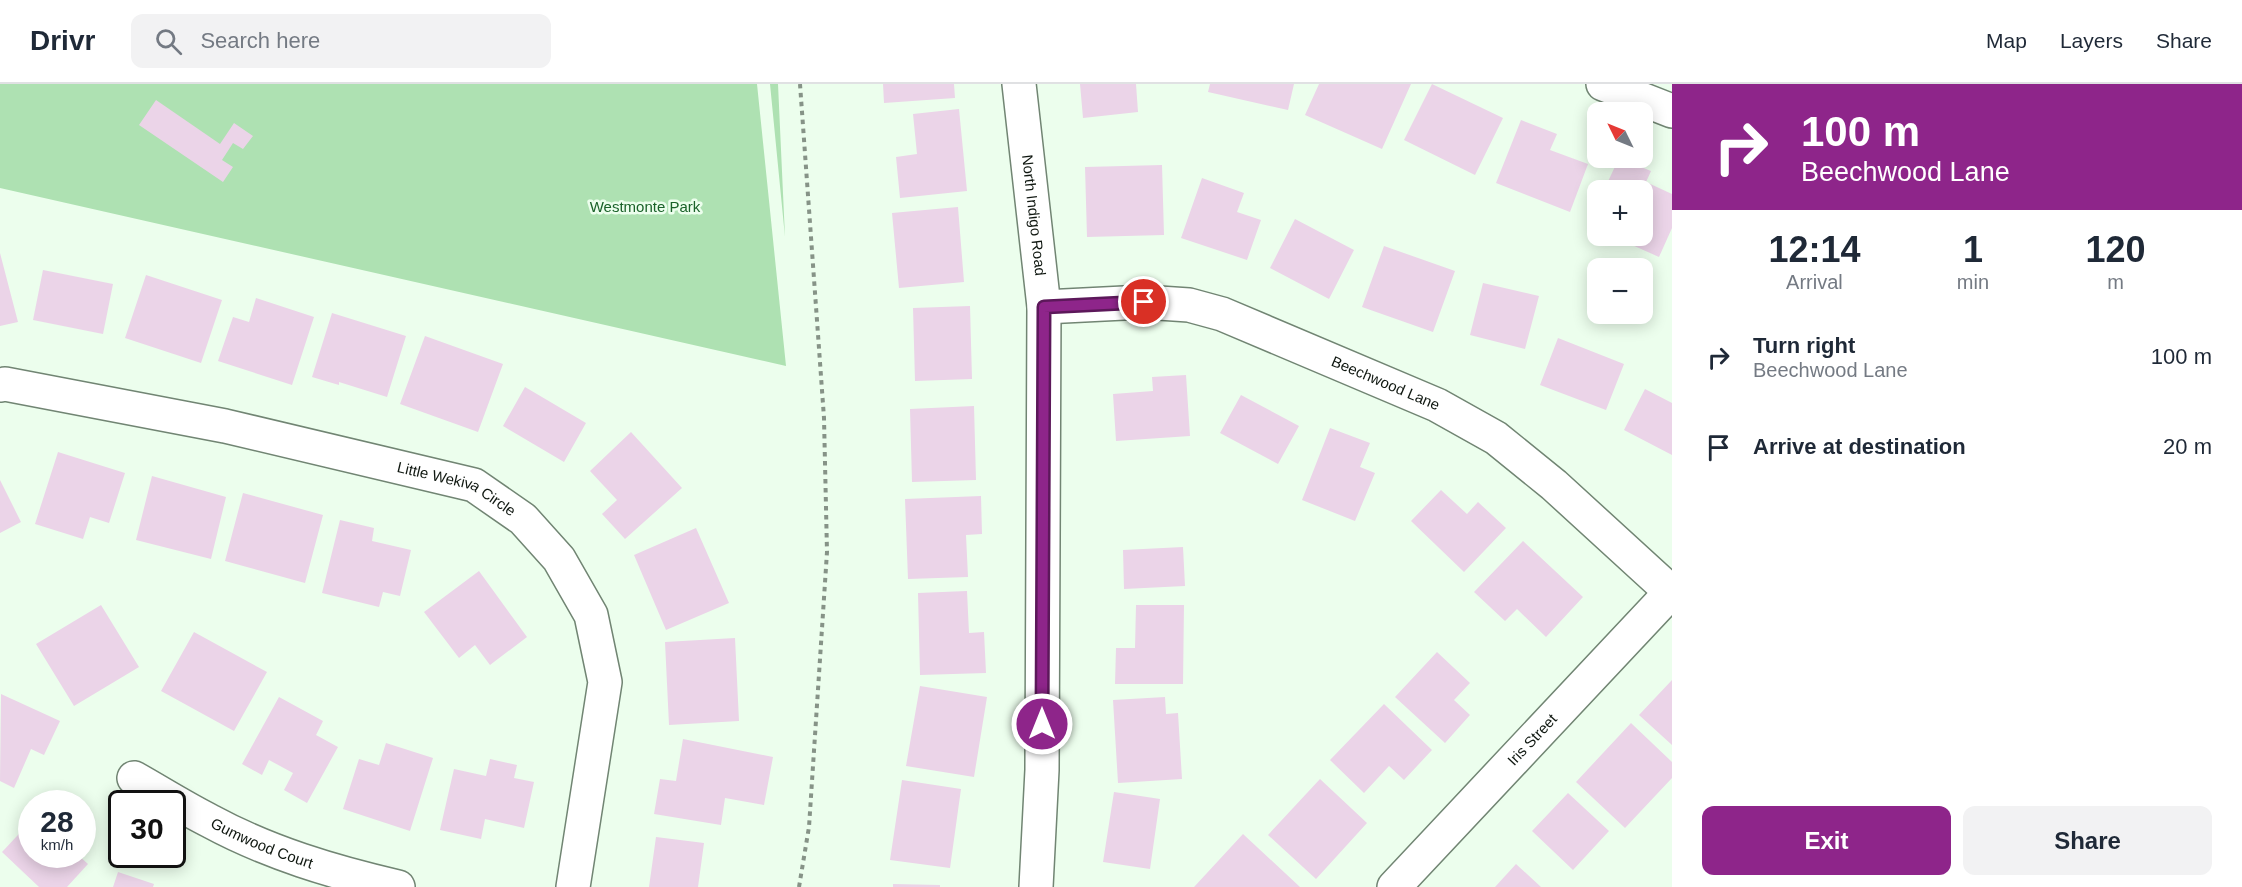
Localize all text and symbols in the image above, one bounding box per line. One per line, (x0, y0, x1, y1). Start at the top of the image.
search box (131, 14, 551, 68)
text: Drivr (30, 25, 95, 56)
icon: search (152, 25, 185, 58)
text: Search here (200, 28, 320, 53)
text: Map (1986, 29, 2027, 52)
text: Layers (2060, 29, 2123, 52)
text: Share (2156, 29, 2212, 52)
north arrow (1587, 102, 1653, 168)
map controls (1587, 102, 1653, 324)
icon: right (1702, 108, 1780, 186)
text: 100 m (1801, 108, 1920, 155)
street label: North Indigo Road (1019, 154, 1049, 277)
text: Beechwood Lane (1801, 157, 2010, 187)
button: + (1587, 180, 1653, 246)
park label: Westmonte Park (590, 198, 701, 215)
text: 12:14 (1768, 229, 1860, 270)
text: 1 (1963, 229, 1983, 270)
text: 120 (2085, 229, 2146, 270)
button: − (1587, 258, 1653, 324)
text: Arrival (1786, 271, 1843, 293)
text: min (1957, 271, 1989, 293)
text: m (2107, 271, 2124, 293)
pin (1118, 276, 1169, 327)
icon: arrive (1127, 285, 1160, 318)
text: Turn right (1753, 333, 1855, 358)
icon: right (1702, 341, 1735, 374)
text: 100 m (2151, 344, 2212, 369)
street label: Beechwood Lane (1329, 352, 1442, 413)
text: Beechwood Lane (1753, 359, 1908, 381)
icon: arrive (1702, 431, 1735, 464)
text: Arrive at destination (1753, 434, 1966, 459)
text: 20 m (2163, 434, 2212, 459)
street label: Little Wekiva Circle (396, 458, 519, 519)
position arrow (1010, 692, 1074, 756)
street label: Iris Street (1504, 710, 1561, 769)
speed limit sign: 30 (108, 790, 186, 868)
text: 28 (40, 805, 74, 838)
button: Exit (1702, 806, 1951, 875)
button: Share (1963, 806, 2212, 875)
street label: Gumwood Court (208, 814, 316, 872)
text: km/h (41, 836, 73, 853)

